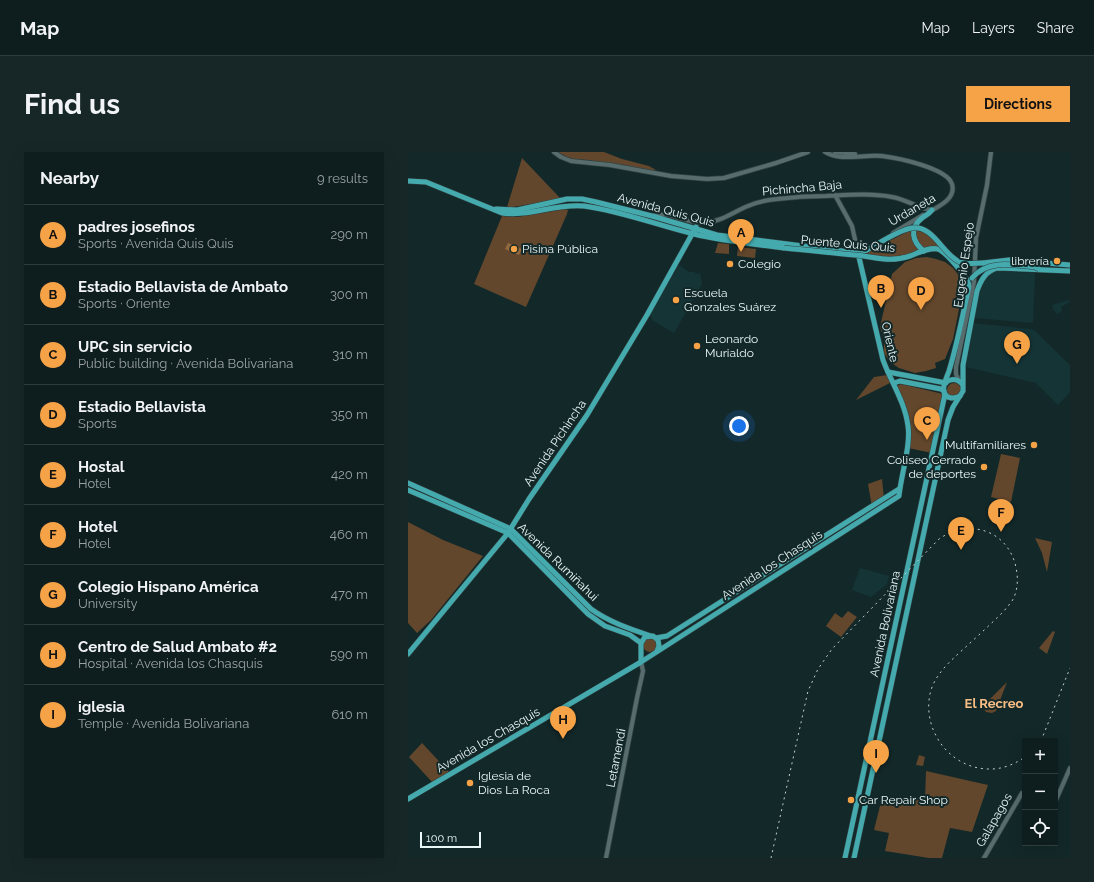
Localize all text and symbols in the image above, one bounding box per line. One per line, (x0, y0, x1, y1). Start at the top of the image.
text: Map (20, 17, 59, 39)
text: Map (922, 20, 950, 36)
text: Layers (972, 20, 1015, 36)
text: Share (1037, 20, 1074, 36)
button: Directions (966, 86, 1070, 122)
text: Find us (24, 88, 120, 121)
text: Nearby (40, 168, 99, 188)
text: 9 results (317, 171, 368, 186)
street label: Pichincha Baja (761, 178, 843, 198)
street label: Avenida Quis Quis (616, 190, 716, 230)
street label: Urdaneta (886, 191, 938, 229)
text: padres josefinos (78, 218, 195, 236)
pin: A (728, 219, 754, 252)
street label: Eugenio Espejo (951, 221, 977, 309)
text: A (49, 227, 57, 242)
text: 290 m (330, 227, 368, 242)
street label: Puente Quis Quis (800, 233, 896, 255)
text: Sports · Avenida Quis Quis (78, 236, 234, 251)
place label: Pisina Pública (522, 242, 598, 256)
marker: Pisina Pública (509, 244, 519, 254)
place label: librería (1011, 254, 1049, 268)
marker: librería (1052, 256, 1062, 266)
place label: Colegio (738, 257, 781, 271)
marker: Colegio (725, 259, 735, 269)
pin: B (868, 275, 894, 308)
pin: D (908, 277, 934, 310)
text: Estadio Bellavista de Ambato (78, 278, 288, 296)
place label: Escuela Gonzales Suárez (684, 286, 776, 314)
text: B (49, 287, 57, 302)
text: 300 m (330, 287, 368, 302)
marker: Escuela Gonzales Suárez (671, 295, 681, 305)
text: Sports · Oriente (78, 296, 170, 311)
street label: Oriente (879, 321, 901, 363)
pin: G (1004, 331, 1030, 364)
place label: Leonardo Murialdo (705, 332, 758, 360)
text: UPC sin servicio (78, 338, 192, 356)
marker: Leonardo Murialdo (692, 341, 702, 351)
text: C (49, 347, 57, 362)
text: 310 m (332, 347, 368, 362)
text: Public building · Avenida Bolivariana (78, 356, 293, 371)
street label: Avenida Pichincha (521, 397, 589, 489)
text: Estadio Bellavista (78, 398, 206, 416)
text: D (48, 407, 58, 422)
text: 350 m (331, 407, 368, 422)
pin: C (914, 407, 940, 440)
text: Sports (78, 416, 117, 431)
your location (729, 416, 749, 436)
place label: Multifamiliares (945, 438, 1026, 452)
marker: Multifamiliares (1029, 440, 1039, 450)
place label: Coliseo Cerrado de deportes (887, 453, 976, 481)
text: Hostal (78, 458, 125, 476)
marker: Coliseo Cerrado de deportes (979, 462, 989, 472)
text: E (49, 467, 57, 482)
text: 420 m (331, 467, 368, 482)
text: Hotel (78, 476, 111, 491)
pin: F (988, 499, 1014, 532)
pin: E (948, 517, 974, 550)
text: Hotel (78, 518, 117, 536)
street label: Avenida Rumiñahui (515, 520, 601, 604)
text: F (49, 527, 57, 542)
text: 460 m (330, 527, 368, 542)
street label: Avenida los Chasquis (719, 527, 825, 603)
text: Hotel (78, 536, 111, 551)
street label: Avenida Bolivariana (867, 570, 903, 678)
text: Colegio Hispano América (78, 578, 259, 596)
text: G (48, 587, 58, 602)
text: 470 m (331, 587, 368, 602)
text: University (78, 596, 138, 611)
text: Centro de Salud Ambato #2 (78, 638, 277, 656)
text: H (48, 647, 58, 662)
text: 590 m (330, 647, 368, 662)
text: Hospital · Avenida los Chasquis (78, 656, 263, 671)
district label: El Recreo (965, 696, 1024, 711)
text: iglesia (78, 698, 125, 716)
street label: Avenida los Chasquis (434, 704, 543, 775)
pin: H (550, 706, 576, 739)
text: I (51, 707, 55, 722)
text: 610 m (331, 707, 368, 722)
text: Temple · Avenida Bolivariana (78, 716, 249, 731)
street label: Letamendi (603, 727, 629, 789)
map controls (1022, 738, 1058, 846)
button: + (1022, 738, 1058, 774)
pin: I (863, 740, 889, 773)
place label: Iglesia de Dios La Roca (478, 769, 550, 797)
button: − (1022, 774, 1058, 810)
marker: Iglesia de Dios La Roca (465, 778, 475, 788)
street label: Galapagos (973, 791, 1015, 849)
place label: Car Repair Shop (859, 793, 948, 807)
marker: Car Repair Shop (846, 795, 856, 805)
button: locate (1022, 810, 1058, 846)
scale bar (420, 830, 481, 849)
text: 100 m (426, 832, 457, 845)

